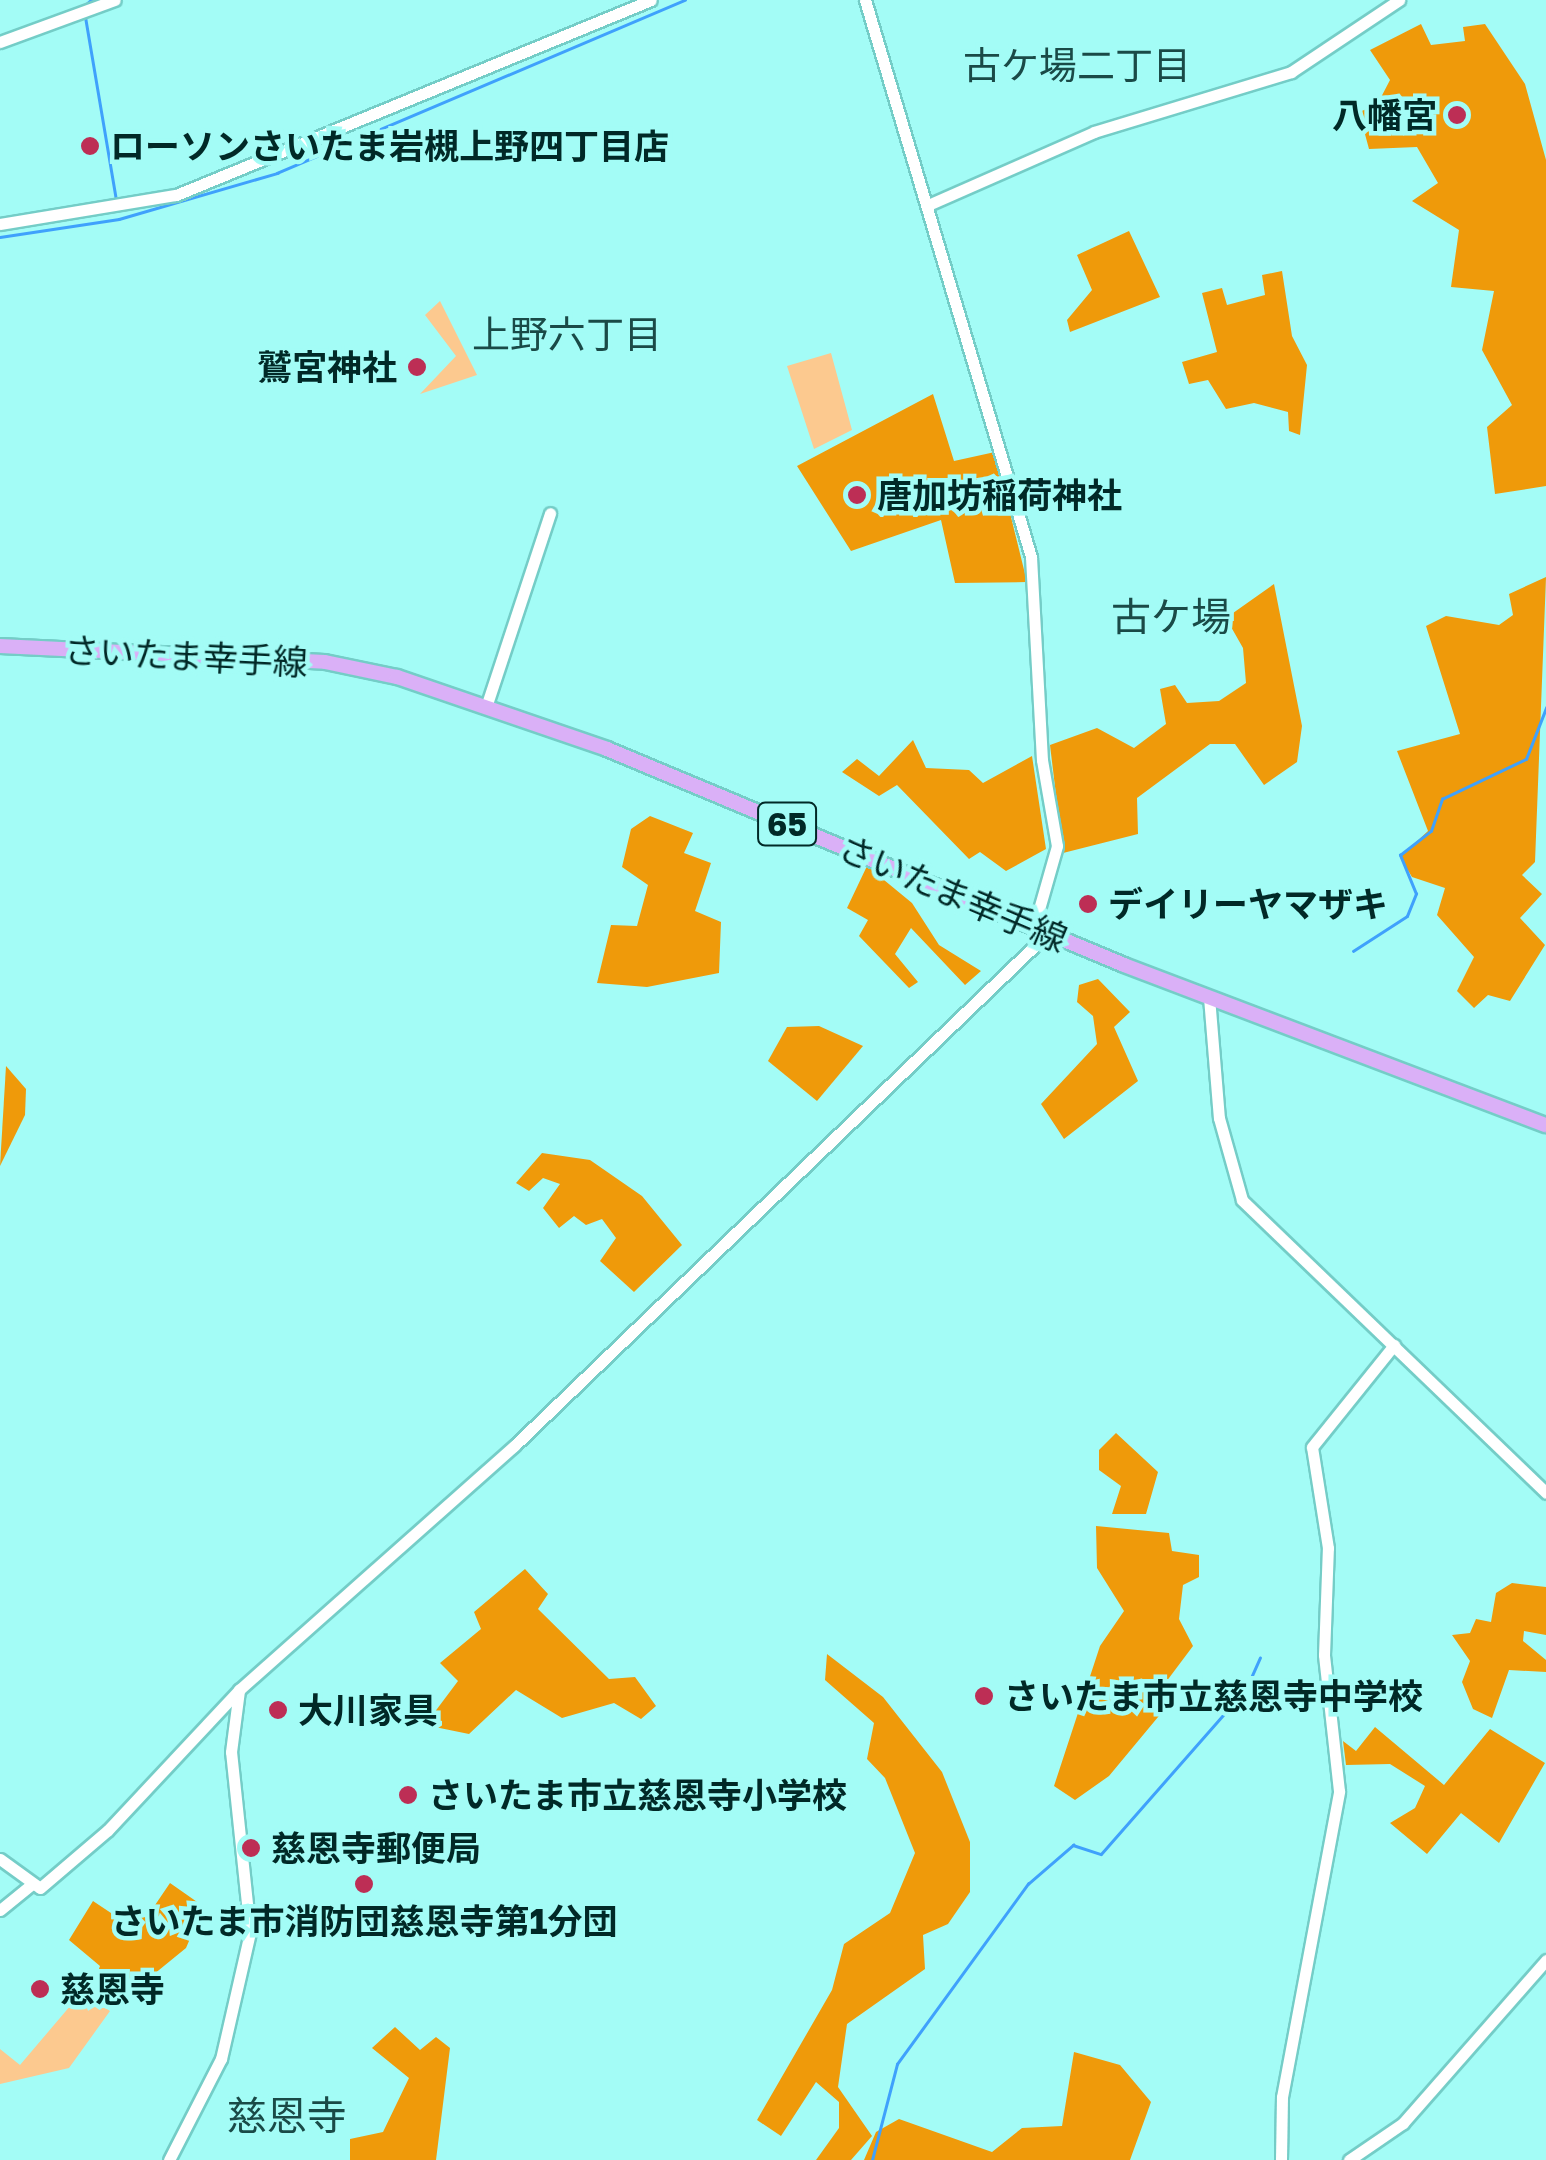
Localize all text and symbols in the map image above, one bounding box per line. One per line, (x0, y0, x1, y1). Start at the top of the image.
district label: 古ケ場二丁目 (963, 42, 1191, 88)
place label: 八幡宮 (1332, 94, 1437, 136)
marker: 八幡宮 (1446, 104, 1468, 126)
place label: ローソンさいたま岩槻上野四丁目店 (110, 125, 670, 167)
marker: ローソンさいたま岩槻上野四丁目店 (79, 135, 101, 157)
district label: 上野六丁目 (472, 311, 662, 357)
place label: 鷲宮神社 (257, 346, 397, 388)
marker: 鷲宮神社 (406, 356, 428, 378)
place label: 唐加坊稲荷神社 (877, 474, 1122, 516)
marker: 唐加坊稲荷神社 (846, 484, 868, 506)
district label: 古ケ場 (1111, 592, 1231, 640)
street label: さいたま幸手線 (63, 629, 309, 683)
road number: 65 (757, 797, 817, 851)
street label: さいたま幸手線 (832, 826, 1074, 960)
place label: デイリーヤマザキ (1108, 883, 1388, 925)
marker: デイリーヤマザキ (1077, 893, 1099, 915)
place label: さいたま市立慈恩寺中学校 (1004, 1675, 1424, 1717)
marker: さいたま市立慈恩寺中学校 (973, 1685, 995, 1707)
place label: 大川家具 (298, 1689, 438, 1731)
marker: 大川家具 (267, 1699, 289, 1721)
place label: さいたま市立慈恩寺小学校 (428, 1774, 848, 1816)
marker: さいたま市立慈恩寺小学校 (397, 1784, 419, 1806)
place label: 慈恩寺郵便局 (271, 1827, 481, 1869)
marker: 慈恩寺郵便局 (240, 1837, 262, 1859)
marker: さいたま市消防団慈恩寺第1分団 (353, 1873, 375, 1895)
place label: さいたま市消防団慈恩寺第1分団 (110, 1900, 618, 1942)
place label: 慈恩寺 (60, 1968, 165, 2010)
marker: 慈恩寺 (29, 1978, 51, 2000)
district label: 慈恩寺 (227, 2091, 347, 2139)

